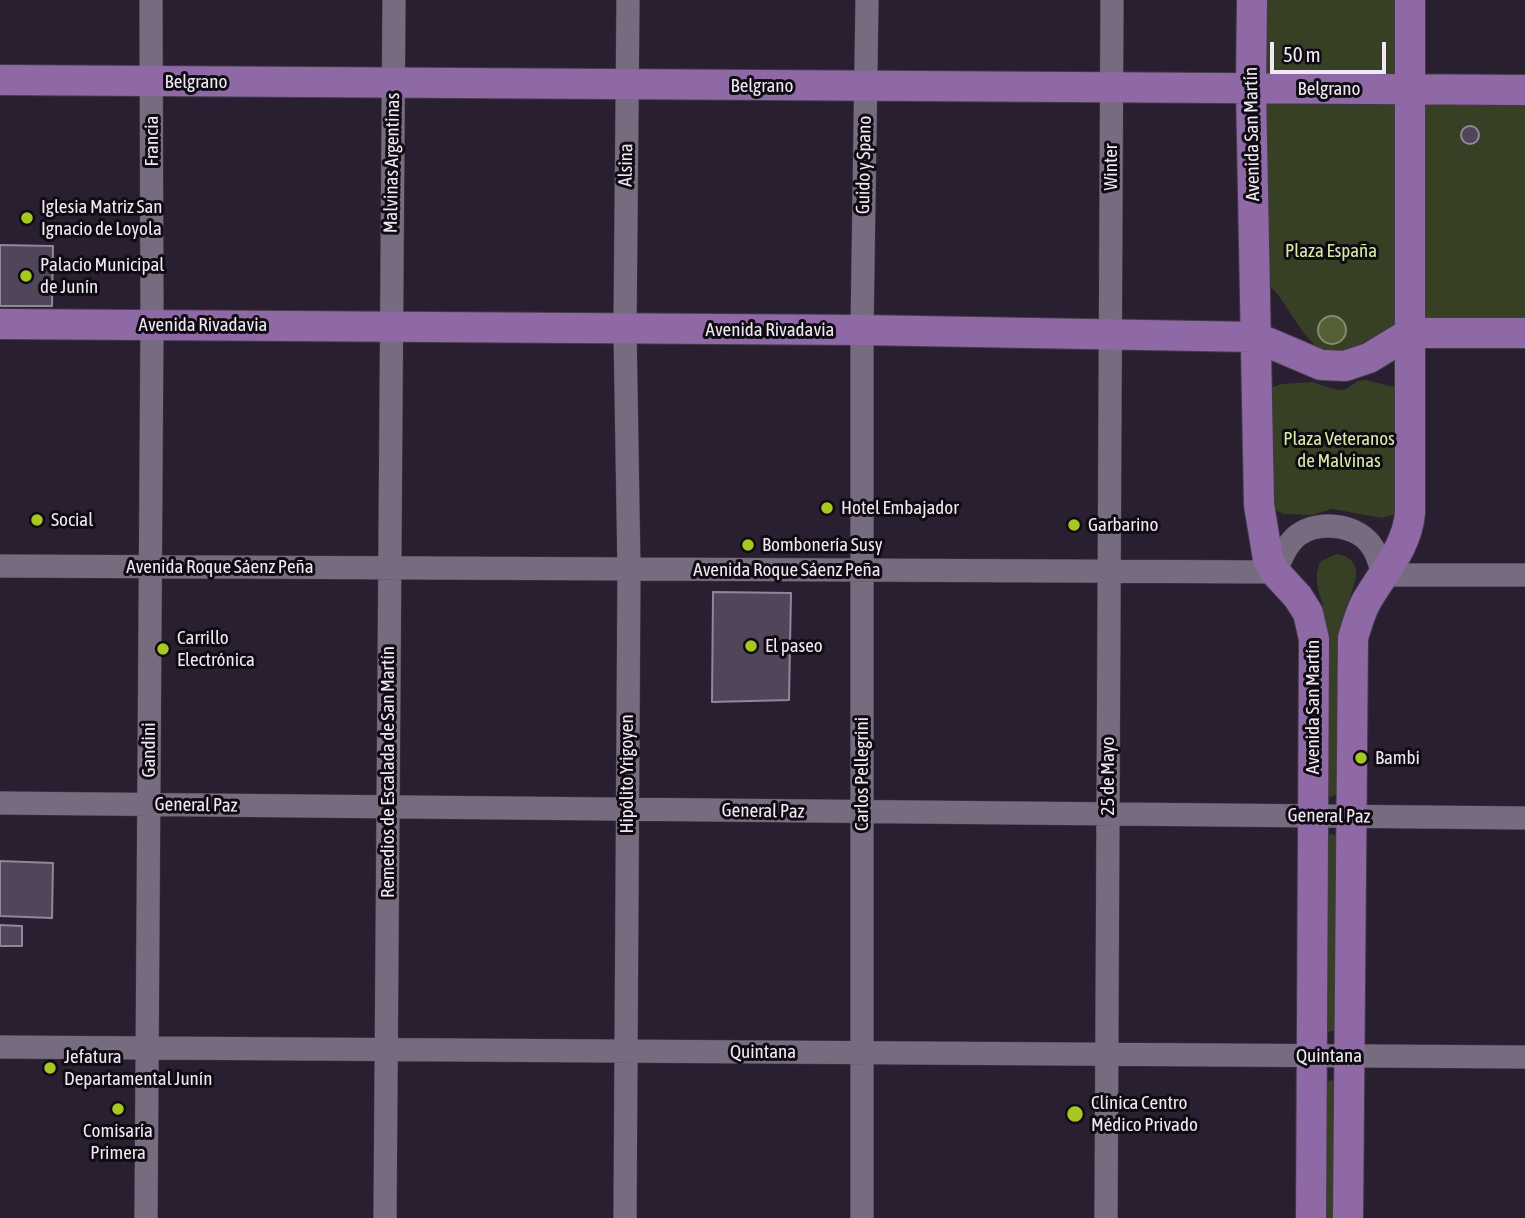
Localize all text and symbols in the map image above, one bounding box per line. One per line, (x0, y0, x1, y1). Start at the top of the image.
scale bar (1273, 28, 1388, 72)
text: 50 m (1283, 42, 1321, 66)
street label: Avenida San Martín (1239, 67, 1265, 201)
street label: Belgrano (165, 71, 227, 93)
street label: Belgrano (731, 75, 793, 97)
street label: Belgrano (1298, 78, 1360, 100)
street label: Malvinas Argentinas (379, 93, 405, 233)
street label: Francia (141, 116, 163, 166)
street label: Guido y Spano (852, 116, 876, 214)
street label: Alsina (614, 143, 638, 187)
street label: Winter (1100, 144, 1122, 190)
place label: Iglesia Matriz San Ignacio de Loyola (41, 196, 162, 240)
marker: Iglesia Matriz San Ignacio de Loyola (19, 210, 35, 226)
park label: Plaza España (1285, 240, 1377, 262)
place label: Palacio Municipal de Junín (40, 254, 164, 298)
marker: Palacio Municipal de Junín (18, 268, 34, 284)
street label: Avenida Rivadavia (139, 314, 267, 336)
street label: Avenida Rivadavia (706, 319, 834, 341)
park label: Plaza Veteranos de Malvinas (1283, 428, 1395, 472)
place label: Hotel Embajador (841, 497, 959, 519)
marker: Hotel Embajador (819, 500, 835, 516)
place label: Social (51, 509, 93, 531)
marker: Social (29, 512, 45, 528)
place label: Garbarino (1088, 514, 1158, 536)
marker: Garbarino (1066, 517, 1082, 533)
place label: Bombonería Susy (762, 534, 882, 556)
marker: Bombonería Susy (740, 537, 756, 553)
street label: Avenida Roque Sáenz Peña (126, 556, 314, 578)
street label: Avenida Roque Sáenz Peña (693, 559, 881, 581)
place label: Carrillo Electrónica (177, 627, 255, 671)
place label: El paseo (765, 635, 823, 657)
marker: El paseo (743, 638, 759, 654)
street label: Avenida San Martín (1302, 640, 1324, 774)
marker: Carrillo Electrónica (155, 641, 171, 657)
street label: Remedios de Escalada de San Martín (377, 646, 399, 898)
street label: Hipólito Yrigoyen (616, 714, 638, 834)
street label: Carlos Pellegrini (851, 717, 873, 831)
street label: Gandini (138, 722, 160, 778)
street label: 25 de Mayo (1097, 737, 1119, 815)
place label: Bambi (1375, 747, 1420, 769)
marker: Bambi (1353, 750, 1369, 766)
street label: General Paz (154, 793, 238, 817)
street label: General Paz (721, 799, 805, 823)
street label: General Paz (1287, 804, 1371, 828)
street label: Quintana (730, 1041, 796, 1063)
street label: Quintana (1296, 1045, 1362, 1067)
place label: Jefatura Departamental Junín (64, 1046, 212, 1090)
marker: Jefatura Departamental Junín (42, 1060, 58, 1076)
place label: Clínica Centro Médico Privado (1091, 1092, 1198, 1136)
marker: Comisaría Primera (110, 1101, 126, 1117)
marker: Clínica Centro Médico Privado (1065, 1104, 1085, 1124)
place label: Comisaría Primera (83, 1120, 153, 1164)

